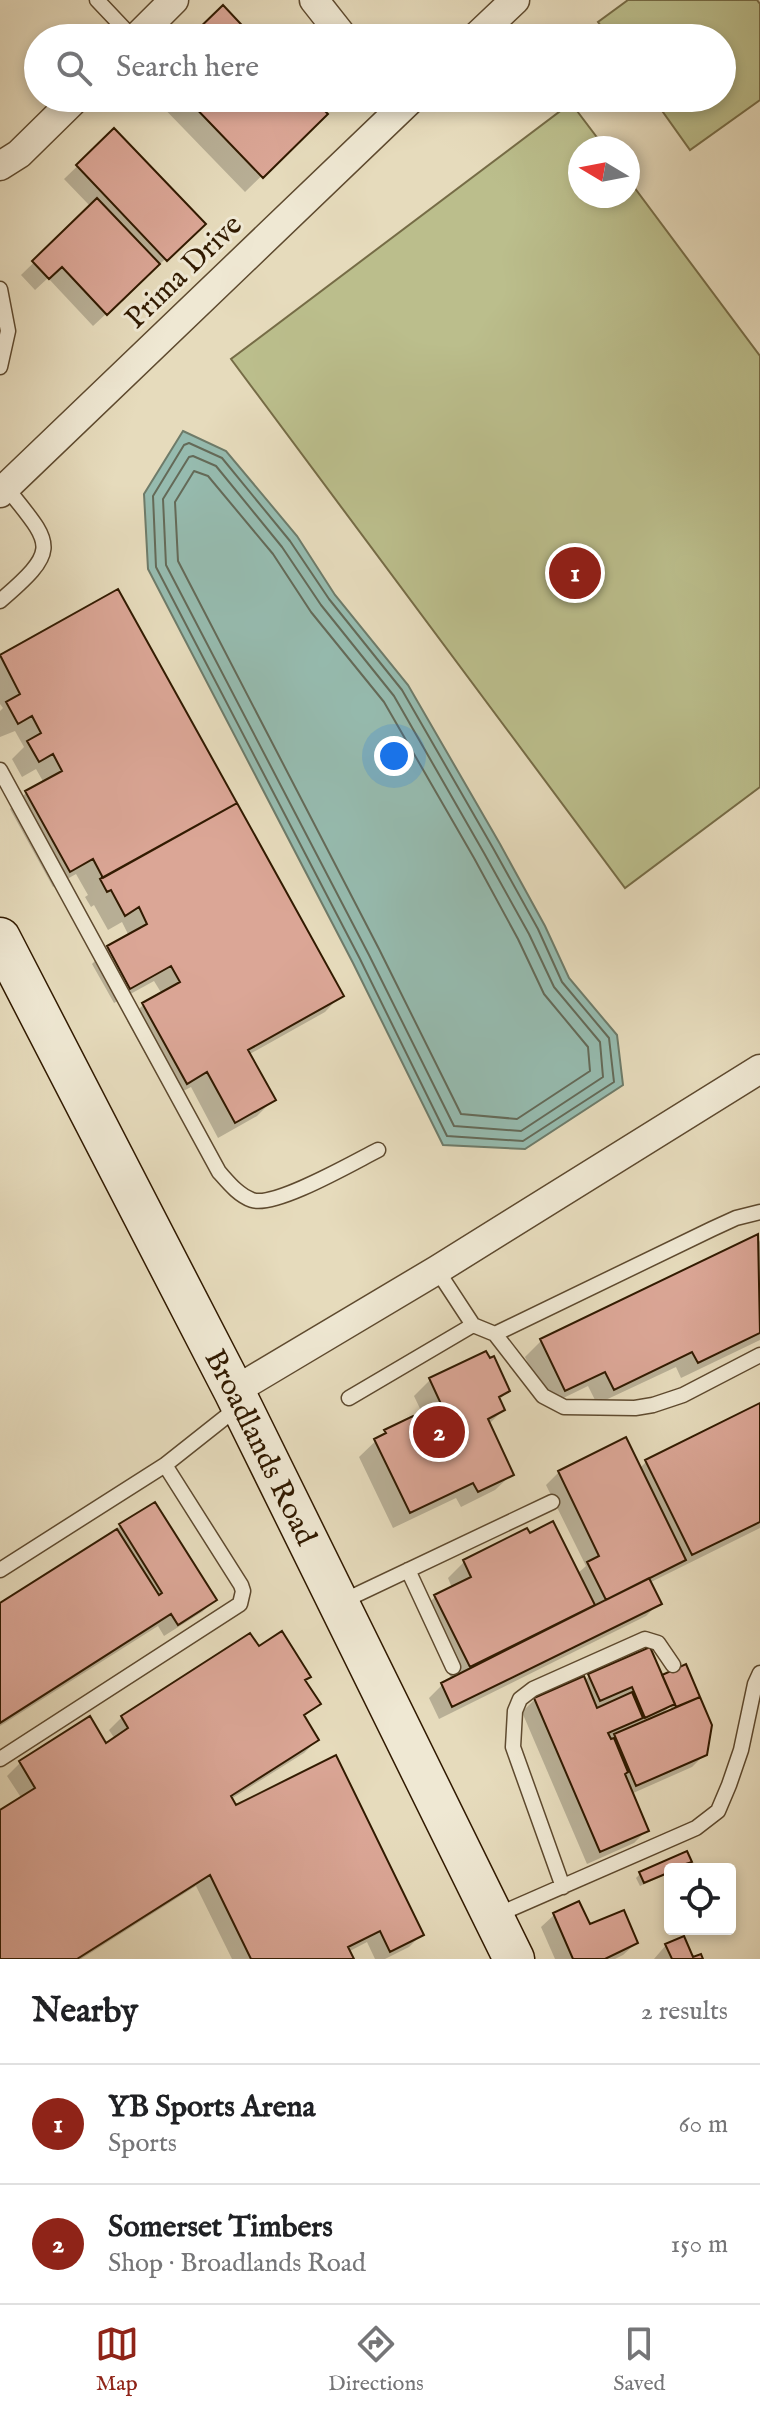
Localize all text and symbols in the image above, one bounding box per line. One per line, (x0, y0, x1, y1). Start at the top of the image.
search box (24, 24, 736, 112)
icon: search (52, 46, 96, 90)
text: Search here (116, 49, 259, 87)
north arrow (568, 136, 640, 208)
street label: Prima Drive (118, 207, 251, 338)
pin: 1 (549, 543, 601, 603)
your location (374, 736, 414, 776)
street label: Broadlands Road (195, 1343, 325, 1553)
pin: 2 (413, 1402, 465, 1462)
map controls (664, 1863, 736, 1935)
button: locate (664, 1863, 736, 1935)
text: Nearby (32, 1990, 138, 2033)
text: 2 results (641, 1995, 728, 2028)
text: YB Sports Arena (108, 2089, 315, 2127)
text: 1 (53, 2108, 63, 2141)
text: 60 m (679, 2108, 728, 2141)
text: Sports (108, 2127, 177, 2160)
text: Somerset Timbers (108, 2209, 333, 2247)
text: 2 (52, 2228, 64, 2261)
text: 150 m (670, 2228, 728, 2261)
text: Shop · Broadlands Road (108, 2247, 366, 2280)
tab: Map (95, 2322, 139, 2398)
tab: Directions (328, 2322, 424, 2398)
tab: Saved (613, 2322, 665, 2398)

